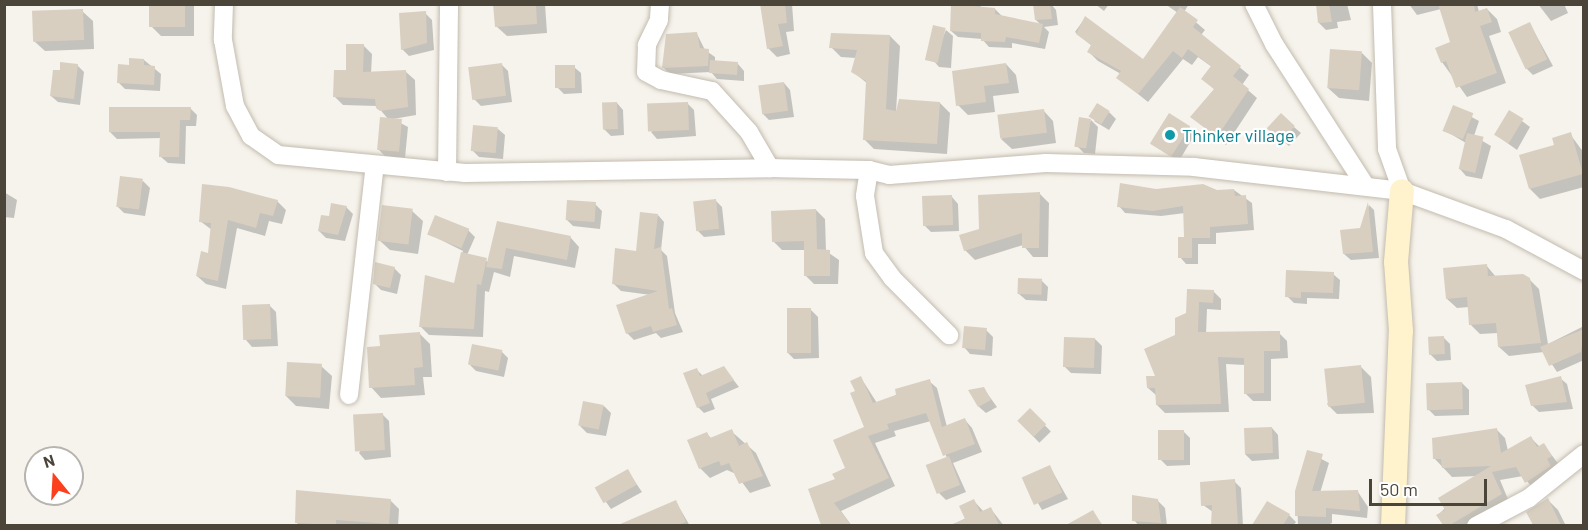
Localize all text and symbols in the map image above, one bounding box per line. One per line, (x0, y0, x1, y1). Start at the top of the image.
place label: Thinker village (1182, 124, 1294, 146)
marker: Thinker village (1163, 128, 1177, 142)
north arrow (24, 446, 84, 506)
text: N (41, 450, 57, 471)
scale bar (1372, 467, 1490, 505)
text: 50 m (1380, 478, 1418, 500)

